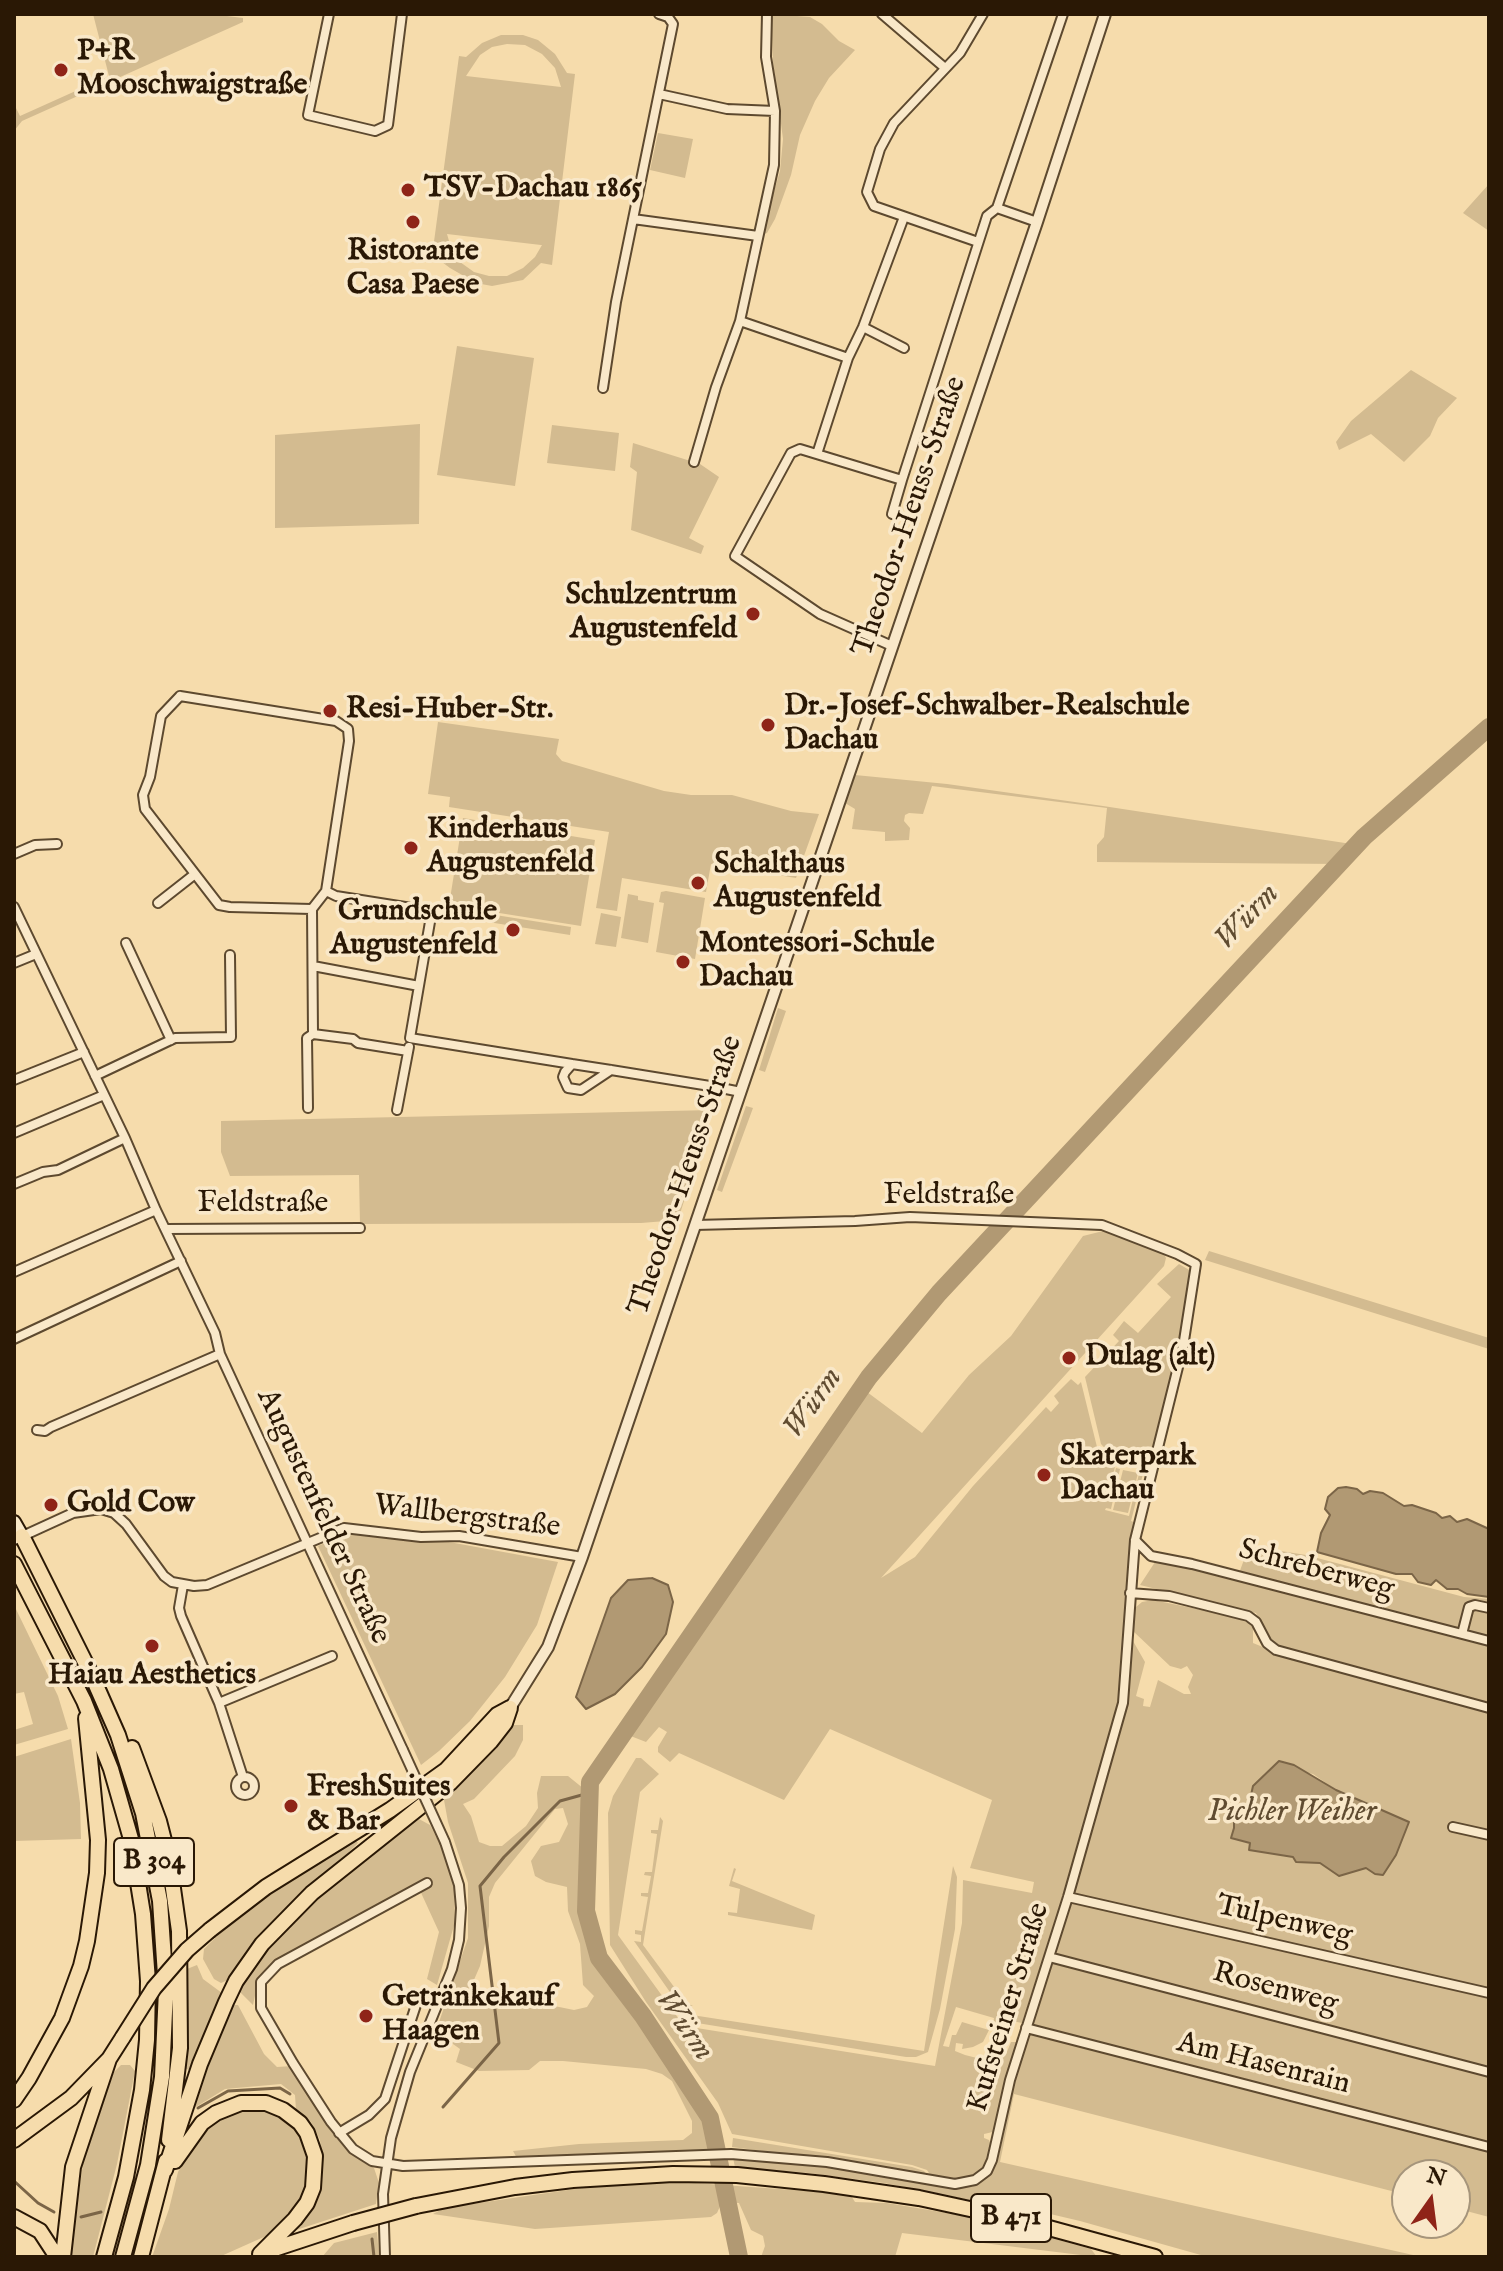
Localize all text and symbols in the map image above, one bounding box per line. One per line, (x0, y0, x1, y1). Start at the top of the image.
place label: P+R Mooschwaigstraße (77, 35, 307, 106)
marker: P+R Mooschwaigstraße (52, 61, 70, 79)
place label: TSV-Dachau 1865 (424, 172, 642, 208)
marker: TSV-Dachau 1865 (399, 181, 417, 199)
marker: Ristorante Casa Paese (404, 213, 422, 231)
place label: Ristorante Casa Paese (347, 235, 479, 306)
street label: Theodor-Heuss-Straße (846, 372, 976, 662)
place label: Schulzentrum Augustenfeld (566, 579, 737, 650)
marker: Schulzentrum Augustenfeld (744, 605, 762, 623)
place label: Dr.-Josef-Schwalber-Realschule Dachau (784, 690, 1189, 760)
place label: Resi-Huber-Str. (346, 693, 553, 729)
marker: Resi-Huber-Str. (321, 702, 339, 720)
marker: Dr.-Josef-Schwalber-Realschule Dachau (759, 716, 777, 734)
place label: Kinderhaus Augustenfeld (427, 813, 594, 884)
marker: Kinderhaus Augustenfeld (402, 839, 420, 857)
place label: Schalthaus Augustenfeld (714, 848, 881, 918)
marker: Schalthaus Augustenfeld (689, 874, 707, 892)
water label: Würm (1207, 876, 1289, 960)
place label: Grundschule Augustenfeld (330, 895, 497, 966)
marker: Grundschule Augustenfeld (504, 921, 522, 939)
place label: Montessori-Schule Dachau (699, 927, 935, 998)
marker: Montessori-Schule Dachau (674, 953, 692, 971)
street label: Theodor-Heuss-Straße (622, 1031, 752, 1321)
street label: Feldstraße (884, 1179, 1014, 1215)
street label: Feldstraße (198, 1187, 328, 1223)
place label: Dulag (alt) (1085, 1340, 1215, 1376)
marker: Dulag (alt) (1060, 1349, 1078, 1367)
water label: Würm (776, 1361, 852, 1447)
street label: Augustenfelder Straße (247, 1384, 397, 1650)
place label: Skaterpark Dachau (1060, 1440, 1196, 1510)
marker: Skaterpark Dachau (1035, 1466, 1053, 1484)
place label: Gold Cow (67, 1487, 195, 1523)
street label: Wallbergstraße (372, 1489, 562, 1547)
marker: Gold Cow (42, 1496, 60, 1514)
street label: Schreberweg (1234, 1533, 1398, 1609)
marker: Haiau Aesthetics (143, 1637, 161, 1655)
place label: Haiau Aesthetics (48, 1659, 256, 1695)
place label: FreshSuites & Bar (307, 1771, 450, 1842)
water label: Pichler Weiher (1208, 1794, 1376, 1832)
marker: FreshSuites & Bar (282, 1797, 300, 1815)
road number: B 304 (114, 1838, 194, 1886)
street label: Tulpenweg (1213, 1889, 1355, 1955)
street label: Kufsteiner Straße (961, 1899, 1059, 2117)
street label: Rosenweg (1208, 1956, 1342, 2024)
place label: Getränkekauf Haagen (382, 1981, 555, 2052)
water label: Würm (645, 1983, 721, 2069)
marker: Getränkekauf Haagen (357, 2007, 375, 2025)
street label: Am Hasenrain (1173, 2026, 1353, 2104)
north arrow (1391, 2159, 1471, 2239)
text: N (1424, 2162, 1449, 2194)
road number: B 471 (971, 2194, 1051, 2242)

